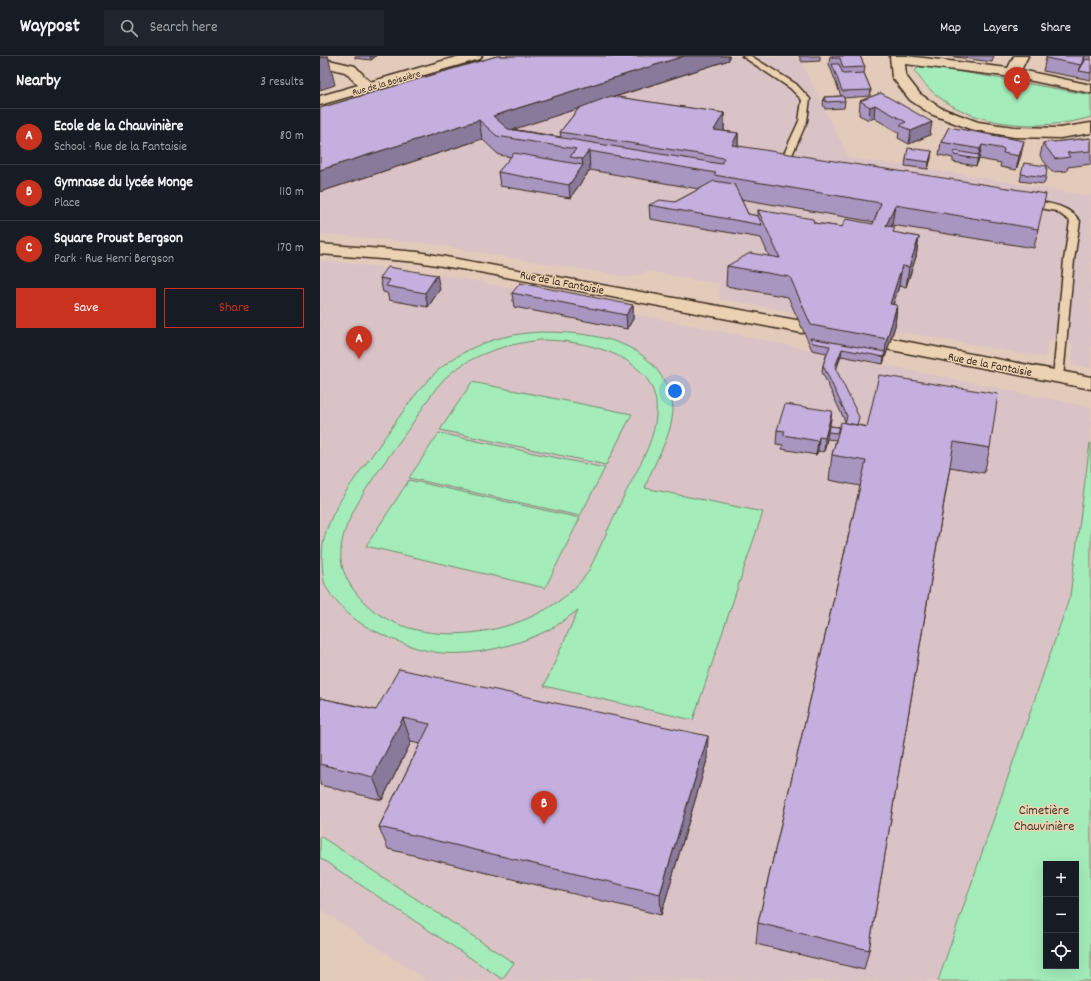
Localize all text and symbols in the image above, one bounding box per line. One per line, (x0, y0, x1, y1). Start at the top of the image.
search box (104, 10, 384, 46)
text: Waypost (20, 14, 80, 41)
icon: search (118, 17, 140, 39)
text: Search here (150, 17, 218, 39)
text: Map (940, 18, 961, 38)
text: Layers (983, 18, 1018, 38)
text: Share (1040, 18, 1071, 38)
street label: Rue de la Boissière (351, 67, 423, 100)
pin: C (1004, 67, 1030, 100)
text: Nearby (16, 70, 60, 94)
text: 3 results (260, 73, 304, 92)
text: Ecole de la Chauvinière (54, 116, 183, 138)
text: A (25, 127, 33, 146)
text: 80 m (280, 127, 304, 146)
text: School · Rue de la Fantaisie (54, 138, 187, 157)
text: Gymnase du lycée Monge (54, 172, 193, 194)
text: B (26, 183, 32, 202)
text: 110 m (279, 183, 304, 202)
text: Place (54, 194, 80, 213)
text: Square Proust Bergson (54, 228, 183, 250)
text: C (26, 239, 32, 258)
text: 170 m (277, 239, 304, 258)
text: Park · Rue Henri Bergson (54, 250, 174, 269)
street label: Rue de la Fantaisie (518, 267, 605, 300)
button: Save (16, 288, 156, 328)
button: Share (164, 288, 304, 328)
pin: A (346, 326, 372, 359)
street label: Rue de la Fantaisie (946, 349, 1033, 382)
your location (665, 381, 685, 401)
pin: B (531, 791, 557, 824)
park label: Cimetière Chauvinière (1014, 801, 1074, 837)
map controls (1043, 861, 1079, 969)
button: + (1043, 861, 1079, 897)
button: − (1043, 897, 1079, 933)
button: locate (1043, 933, 1079, 969)

